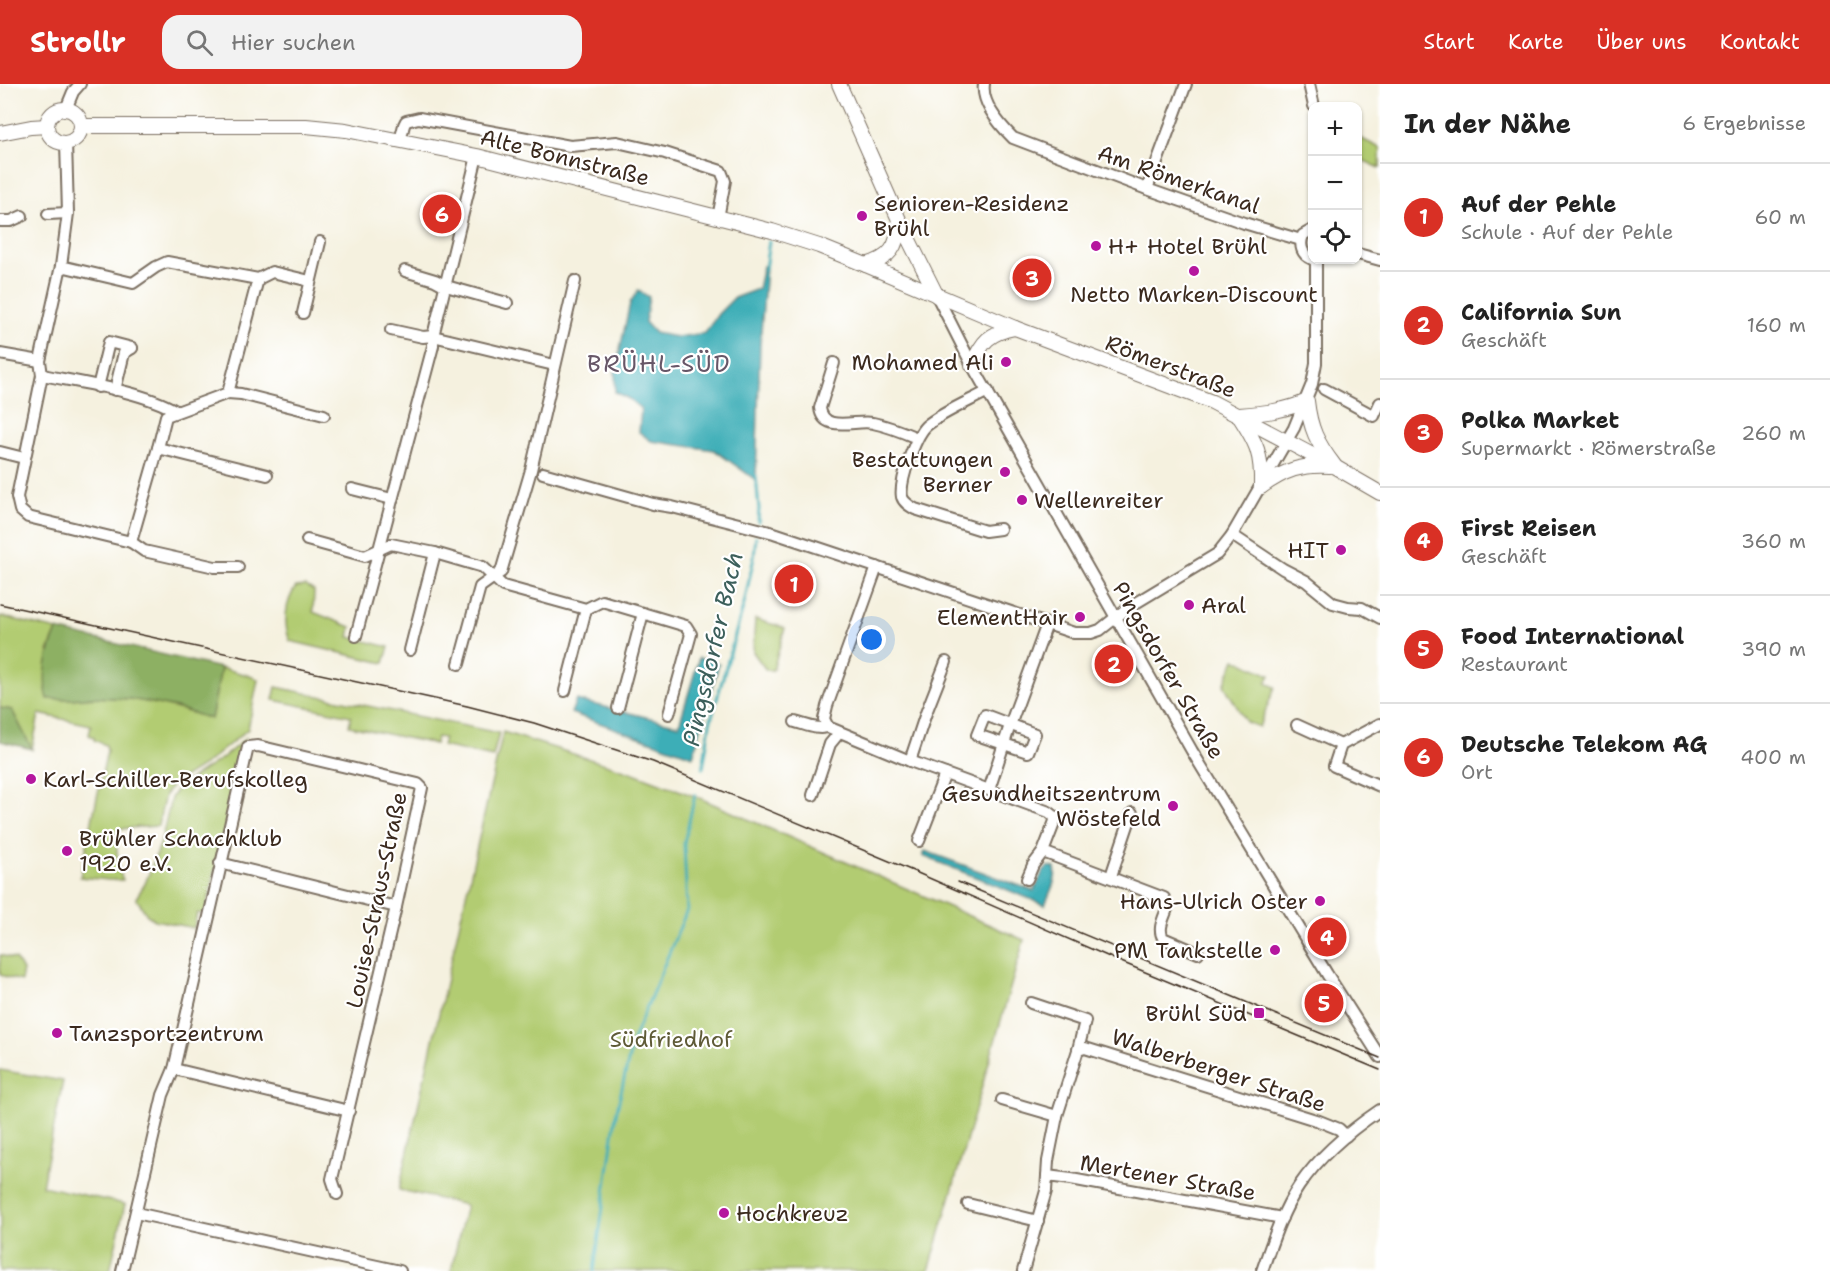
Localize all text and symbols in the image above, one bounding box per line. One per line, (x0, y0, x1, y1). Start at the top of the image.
search box (162, 15, 582, 69)
text: Strollr (30, 23, 126, 61)
icon: search (183, 26, 216, 59)
text: Hier suchen (231, 28, 355, 57)
text: Start (1424, 28, 1475, 56)
text: Karte (1508, 28, 1564, 56)
text: Über uns (1597, 28, 1687, 56)
text: Kontakt (1720, 28, 1800, 56)
map controls (1308, 102, 1362, 264)
button: + (1308, 102, 1362, 156)
text: In der Nähe (1404, 106, 1571, 141)
text: 6 Ergebnisse (1682, 110, 1806, 136)
street label: Alte Bonnstraße (477, 122, 653, 193)
street label: Am Römerkanal (1094, 138, 1264, 221)
button: − (1308, 156, 1362, 210)
place label: Senioren-Residenz Brühl (874, 189, 1069, 243)
text: Auf der Pehle (1461, 190, 1616, 219)
pin: 6 (422, 192, 462, 236)
text: 1 (1419, 204, 1428, 230)
text: 60 m (1754, 204, 1806, 230)
marker: Senioren-Residenz Brühl (855, 209, 869, 223)
button: locate (1308, 210, 1362, 264)
text: Schule · Auf der Pehle (1461, 219, 1673, 245)
place label: H+ Hotel Brühl (1108, 232, 1267, 261)
marker: H+ Hotel Brühl (1089, 239, 1103, 253)
pin: 3 (1012, 256, 1052, 300)
marker: Netto Marken-Discount (1187, 264, 1201, 278)
place label: Netto Marken-Discount (1070, 280, 1318, 309)
text: California Sun (1461, 298, 1621, 327)
text: 2 (1417, 312, 1431, 338)
text: 160 m (1747, 312, 1806, 338)
text: Geschäft (1461, 327, 1547, 353)
street label: Römerstraße (1101, 328, 1240, 405)
district label: BRÜHL-SÜD (587, 348, 731, 380)
place label: Mohamed Ali (852, 348, 994, 377)
marker: Mohamed Ali (999, 355, 1013, 369)
text: Polka Market (1461, 406, 1619, 435)
text: 3 (1417, 420, 1431, 446)
text: 260 m (1741, 420, 1806, 446)
text: Supermarkt · Römerstraße (1461, 435, 1716, 461)
place label: Bestattungen Berner (852, 445, 993, 499)
marker: Bestattungen Berner (998, 465, 1012, 479)
place label: Wellenreiter (1034, 486, 1164, 515)
marker: Wellenreiter (1015, 493, 1029, 507)
text: First Reisen (1461, 514, 1596, 543)
text: 4 (1417, 528, 1431, 554)
text: 360 m (1741, 528, 1806, 554)
place label: HIT (1288, 536, 1329, 565)
marker: HIT (1334, 543, 1348, 557)
text: Geschäft (1461, 543, 1547, 569)
water label: Pingsdorfer Bach (675, 549, 751, 749)
pin: 1 (774, 562, 814, 606)
street label: Pingsdorfer Straße (1106, 576, 1231, 764)
place label: Aral (1201, 591, 1246, 620)
marker: Aral (1182, 598, 1196, 612)
place label: ElementHair (937, 603, 1068, 632)
marker: ElementHair (1073, 610, 1087, 624)
text: Food International (1461, 622, 1684, 651)
your location (857, 625, 886, 654)
text: 5 (1417, 636, 1430, 662)
text: 390 m (1741, 636, 1806, 662)
pin: 2 (1094, 642, 1134, 686)
text: Restaurant (1461, 651, 1568, 677)
text: Deutsche Telekom AG (1461, 730, 1707, 759)
text: 6 (1417, 744, 1431, 770)
text: 400 m (1740, 744, 1806, 770)
text: Ort (1461, 759, 1493, 785)
place label: Karl-Schiller-Berufskolleg (43, 765, 308, 794)
marker: Karl-Schiller-Berufskolleg (24, 772, 38, 786)
place label: Gesundheitszentrum Wöstefeld (942, 779, 1161, 833)
street label: Louise-Straus-Straße (339, 789, 414, 1011)
marker: Gesundheitszentrum Wöstefeld (1166, 799, 1180, 813)
place label: Brühler Schachklub 1920 e.V. (79, 824, 282, 878)
marker: Brühler Schachklub 1920 e.V. (60, 844, 74, 858)
place label: Hans-Ulrich Oster (1120, 887, 1308, 916)
marker: Hans-Ulrich Oster (1313, 894, 1327, 908)
pin: 4 (1308, 914, 1346, 960)
place label: PM Tankstelle (1114, 936, 1263, 965)
marker: PM Tankstelle (1268, 943, 1282, 957)
pin: 5 (1304, 980, 1344, 1026)
place label: Brühl Süd (1145, 999, 1247, 1028)
marker: Brühl Süd (1252, 1006, 1266, 1020)
place label: Tanzsportzentrum (69, 1019, 264, 1048)
street label: Walberberger Straße (1108, 1022, 1330, 1119)
park label: Südfriedhof (610, 1025, 733, 1054)
marker: Tanzsportzentrum (50, 1026, 64, 1040)
street label: Mertener Straße (1078, 1148, 1258, 1207)
place label: Hochkreuz (736, 1199, 849, 1228)
marker: Hochkreuz (717, 1206, 731, 1220)

